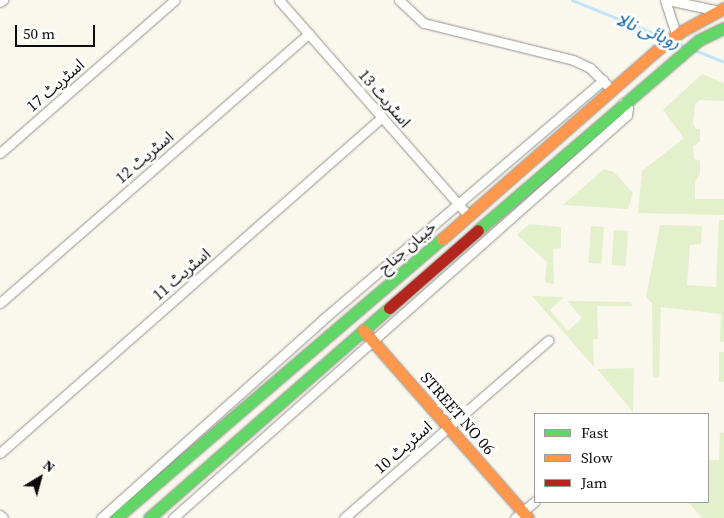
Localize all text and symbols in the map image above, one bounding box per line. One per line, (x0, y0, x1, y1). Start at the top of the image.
water label: روہائی نالا (613, 8, 683, 54)
scale bar (18, 15, 98, 47)
text: 50 m (23, 23, 55, 44)
street label: اسٹریٹ 17 (22, 55, 88, 115)
street label: اسٹریٹ 13 (355, 65, 415, 131)
street label: اسٹریٹ 12 (111, 127, 177, 187)
street label: خیبان جناح (374, 217, 440, 277)
street label: اسٹریٹ 11 (148, 244, 214, 304)
street label: STREET NO 06 (417, 368, 499, 458)
legend (534, 413, 709, 503)
street label: اسٹریٹ 10 (370, 417, 436, 477)
text: Fast (581, 422, 608, 443)
text: Slow (581, 447, 613, 468)
north arrow (15, 453, 65, 503)
text: N (39, 455, 59, 477)
text: Jam (581, 472, 607, 493)

